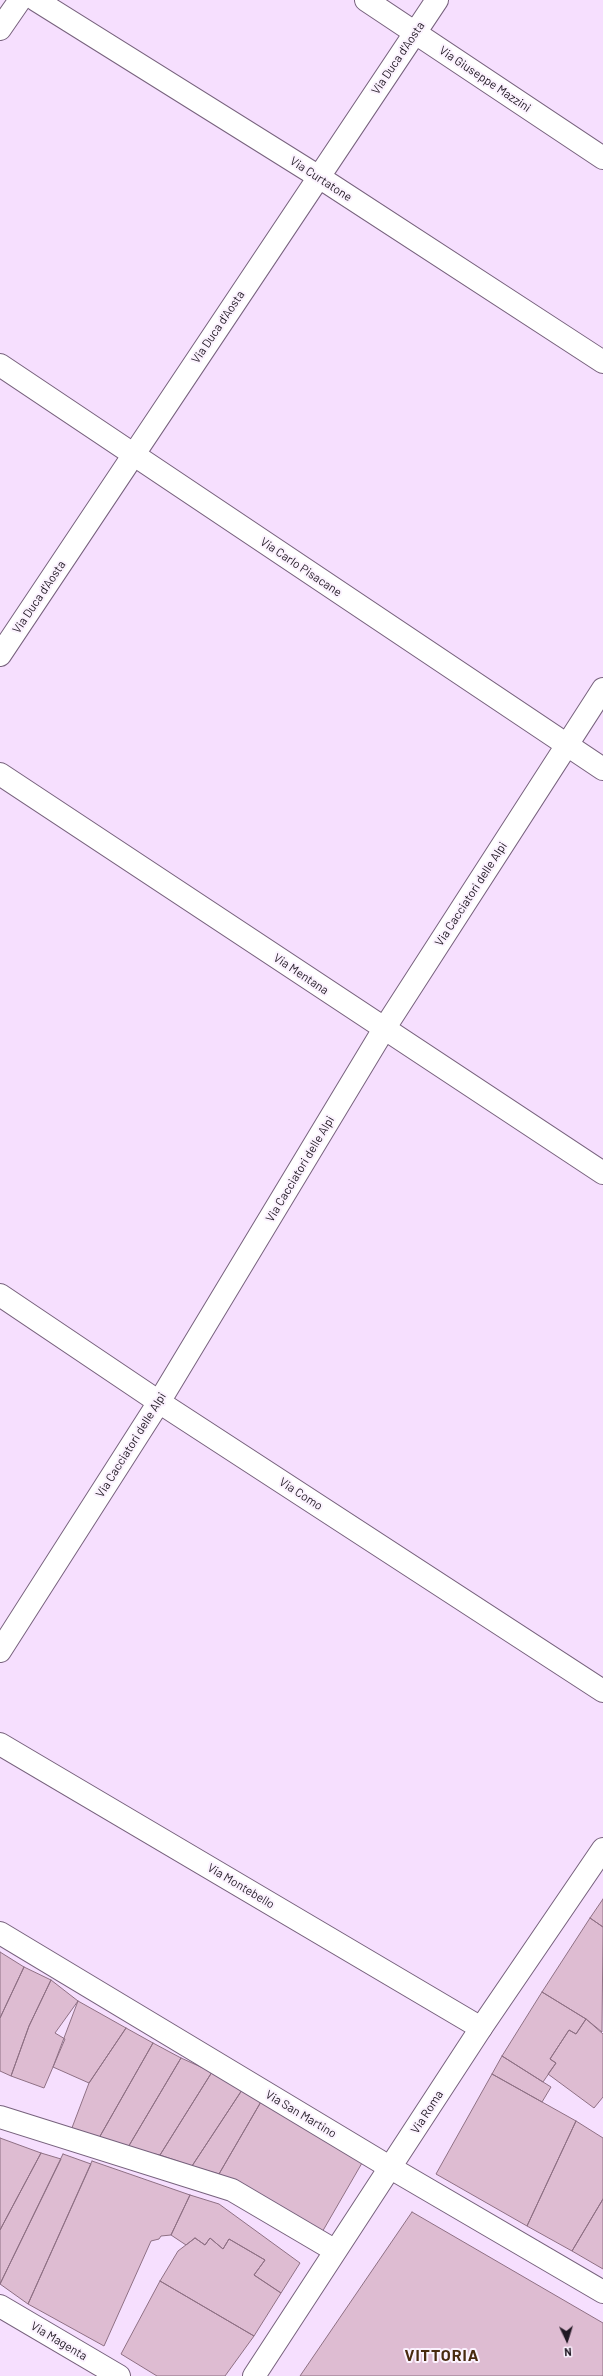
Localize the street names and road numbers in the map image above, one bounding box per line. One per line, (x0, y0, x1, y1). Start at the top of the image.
street label: Via Duca d'Aosta (368, 19, 428, 97)
street label: Via Giuseppe Mazzini (436, 43, 534, 115)
street label: Via Curtatone (287, 154, 355, 204)
street label: Via Duca d'Aosta (188, 288, 248, 366)
street label: Via Carlo Pisacane (257, 534, 345, 600)
street label: Via Duca d'Aosta (9, 558, 69, 636)
street label: Via Cacciatori delle Alpi (432, 839, 510, 949)
street label: Via Mentana (271, 950, 331, 998)
street label: Via Cacciatori delle Alpi (263, 1113, 337, 1225)
street label: Via Cacciatori delle Alpi (93, 1390, 169, 1500)
street label: Via Como (277, 1475, 325, 1513)
street label: Via Montebello (205, 1860, 277, 1912)
street label: Via San Martino (263, 2087, 339, 2141)
street label: Via Roma (408, 2088, 446, 2136)
street label: Via Magenta (28, 2319, 90, 2363)

